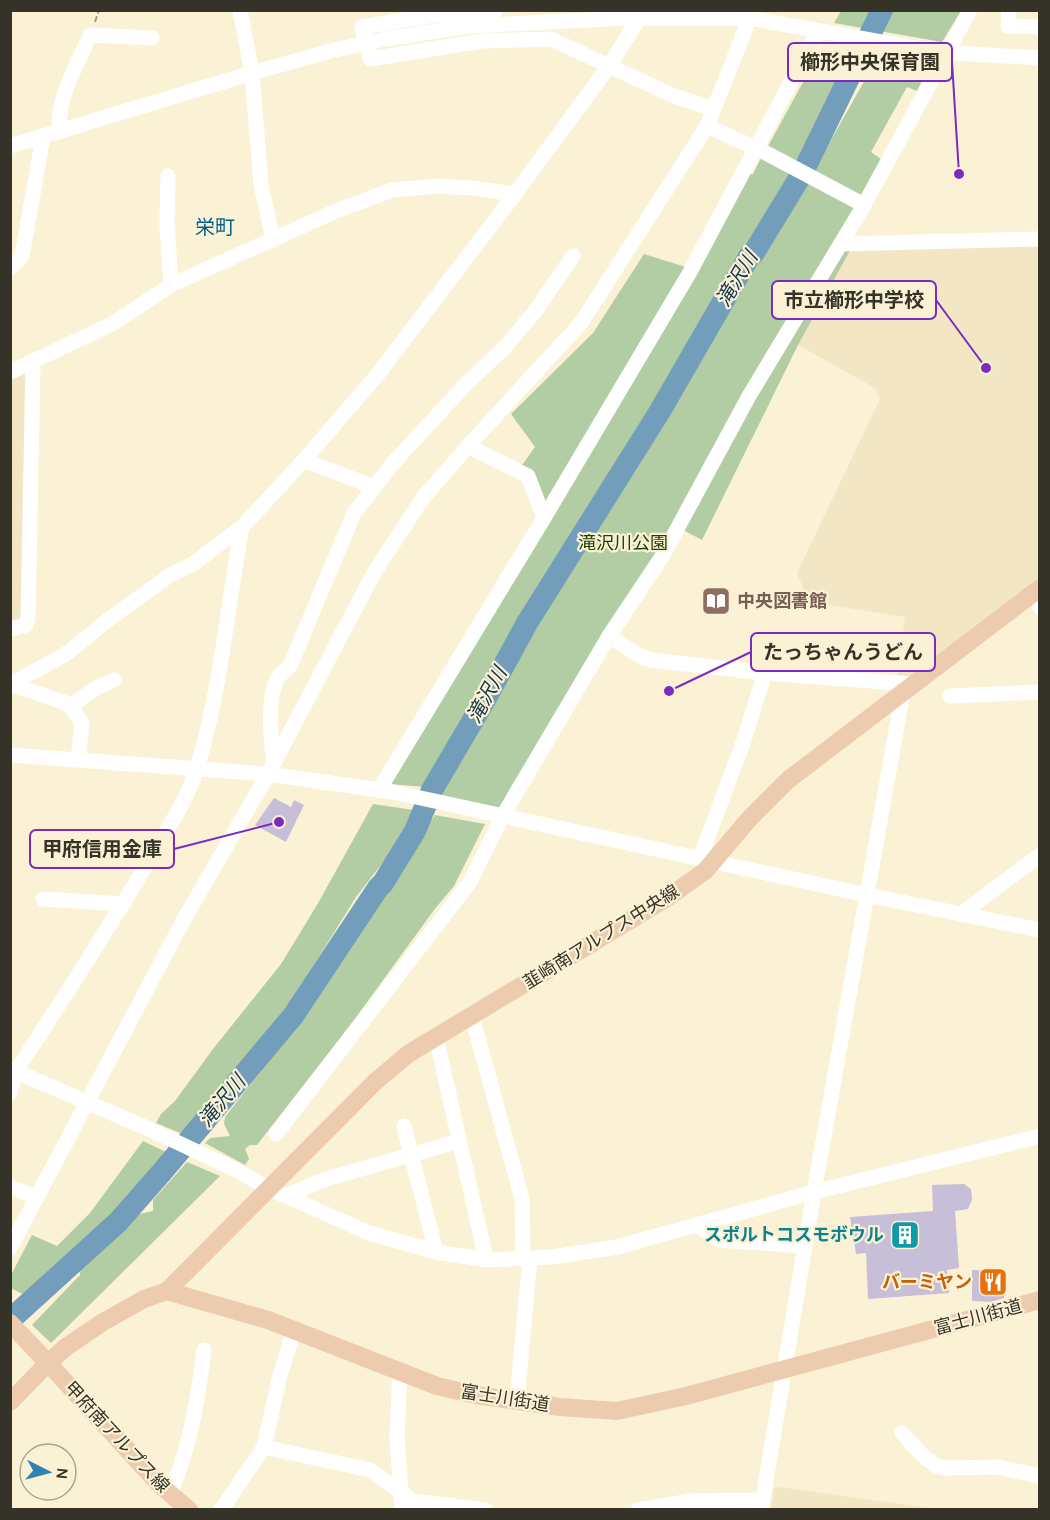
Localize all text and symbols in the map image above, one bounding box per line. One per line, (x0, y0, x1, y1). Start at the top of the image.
callout: 櫛形中央保育園 (788, 43, 952, 81)
text: 櫛形中央保育園 (800, 51, 940, 74)
district label: 栄町 (195, 216, 235, 239)
water label: 滝沢川 (712, 246, 763, 311)
callout: 市立櫛形中学校 (772, 281, 936, 319)
text: 市立櫛形中学校 (784, 289, 924, 312)
park label: 滝沢川公園 (578, 532, 668, 554)
library icon: 中央図書館 (700, 585, 732, 617)
place label: 中央図書館 (737, 590, 827, 612)
callout: たっちゃんうどん (751, 633, 935, 671)
text: たっちゃんうどん (763, 641, 923, 664)
water label: 滝沢川 (462, 661, 513, 727)
callout: 甲府信用金庫 (30, 830, 174, 868)
text: 甲府信用金庫 (42, 838, 162, 861)
street label: 韮崎南アルプス中央線 (519, 880, 683, 994)
water label: 滝沢川 (194, 1069, 251, 1131)
building icon: スポルトコスモボウル (889, 1219, 921, 1251)
place label: スポルトコスモボウル (704, 1224, 884, 1246)
restaurant icon: バーミヤン (977, 1266, 1009, 1298)
place label: バーミヤン (882, 1271, 972, 1293)
street label: 富士川街道 (932, 1295, 1024, 1339)
street label: 甲府南アルプス線 (60, 1377, 174, 1497)
street label: 富士川街道 (459, 1380, 551, 1416)
north arrow (18, 1442, 78, 1502)
text: N (52, 1467, 72, 1480)

